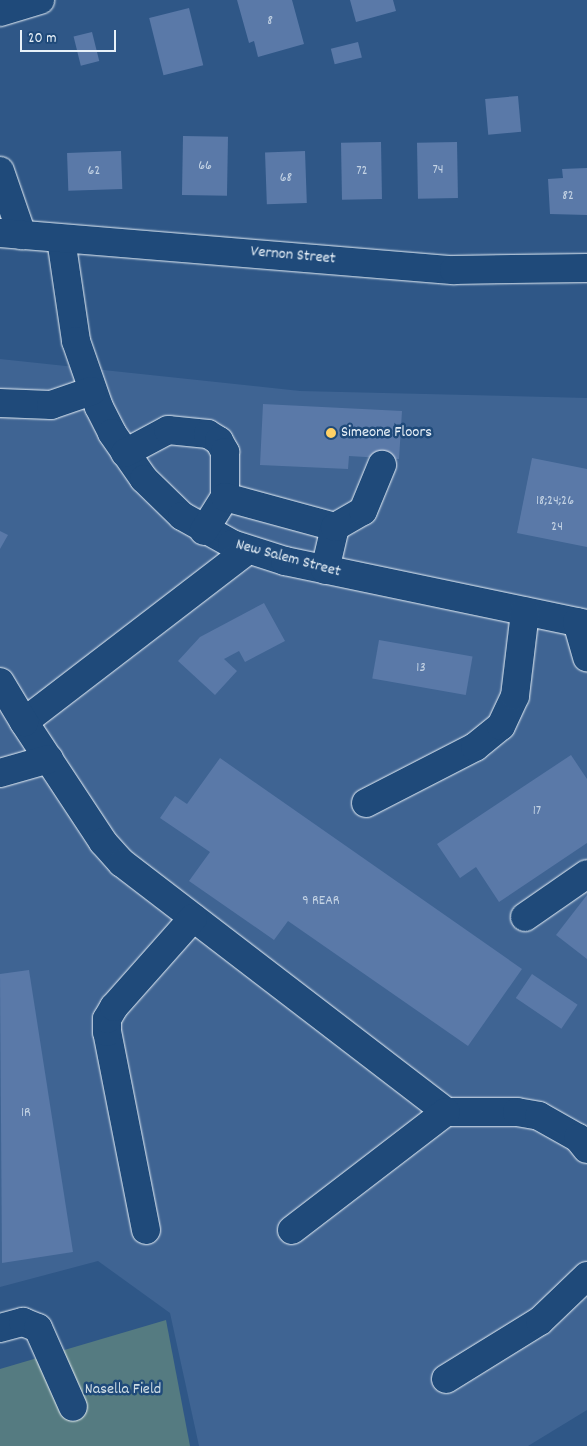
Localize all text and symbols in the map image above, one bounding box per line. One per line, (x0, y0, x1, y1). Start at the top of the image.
house number: 8 (267, 13, 273, 29)
scale bar (22, 20, 119, 52)
text: 20 m (28, 28, 56, 50)
house number: 66 (198, 158, 212, 174)
house number: 74 (432, 162, 444, 178)
house number: 62 (88, 163, 100, 179)
house number: 72 (356, 163, 368, 179)
house number: 68 (280, 170, 292, 186)
house number: 82 (562, 188, 574, 204)
street label: Vernon Street (250, 243, 336, 269)
place label: Simeone Floors (341, 423, 432, 443)
marker: Simeone Floors (325, 427, 337, 439)
house number: 18;24;26 (536, 493, 574, 509)
house number: 24 (551, 519, 563, 535)
street label: New Salem Street (233, 536, 343, 582)
house number: 13 (416, 660, 426, 676)
house number: 17 (533, 803, 541, 819)
house number: 9 REAR (302, 893, 340, 909)
house number: 1R (21, 1105, 31, 1121)
park label: Nasella Field (85, 1380, 161, 1400)

